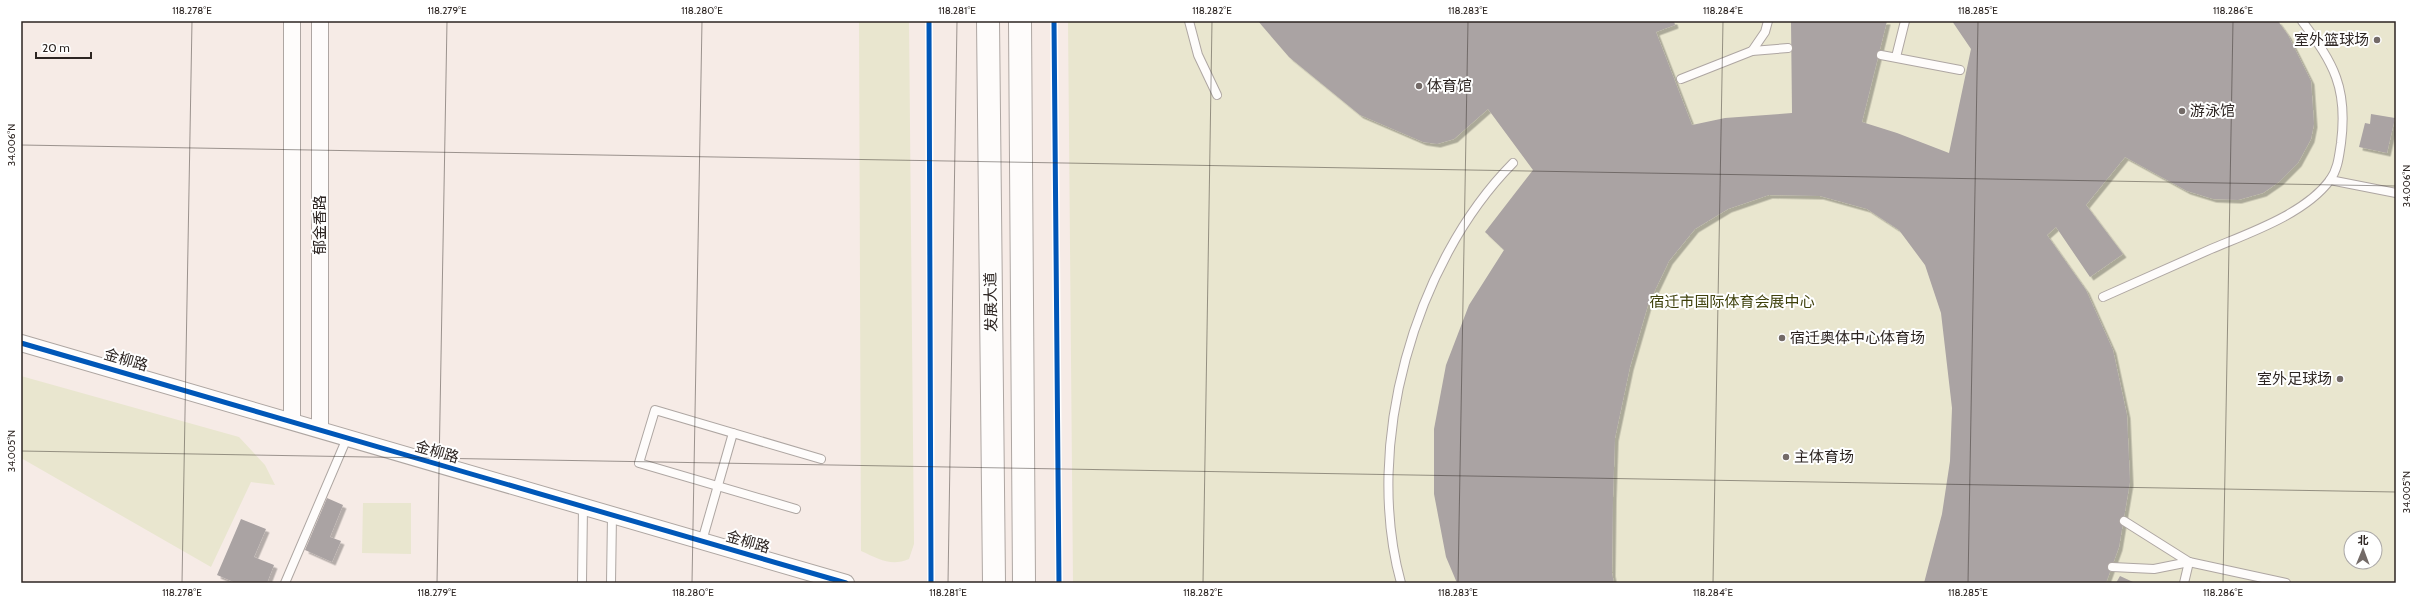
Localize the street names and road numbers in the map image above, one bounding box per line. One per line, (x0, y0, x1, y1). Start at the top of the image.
street label: 郁金香路 (311, 195, 329, 255)
street label: 发展大道 (981, 272, 1001, 332)
street label: 金柳路 (102, 345, 150, 375)
street label: 金柳路 (413, 437, 461, 467)
street label: 金柳路 (724, 527, 772, 557)

